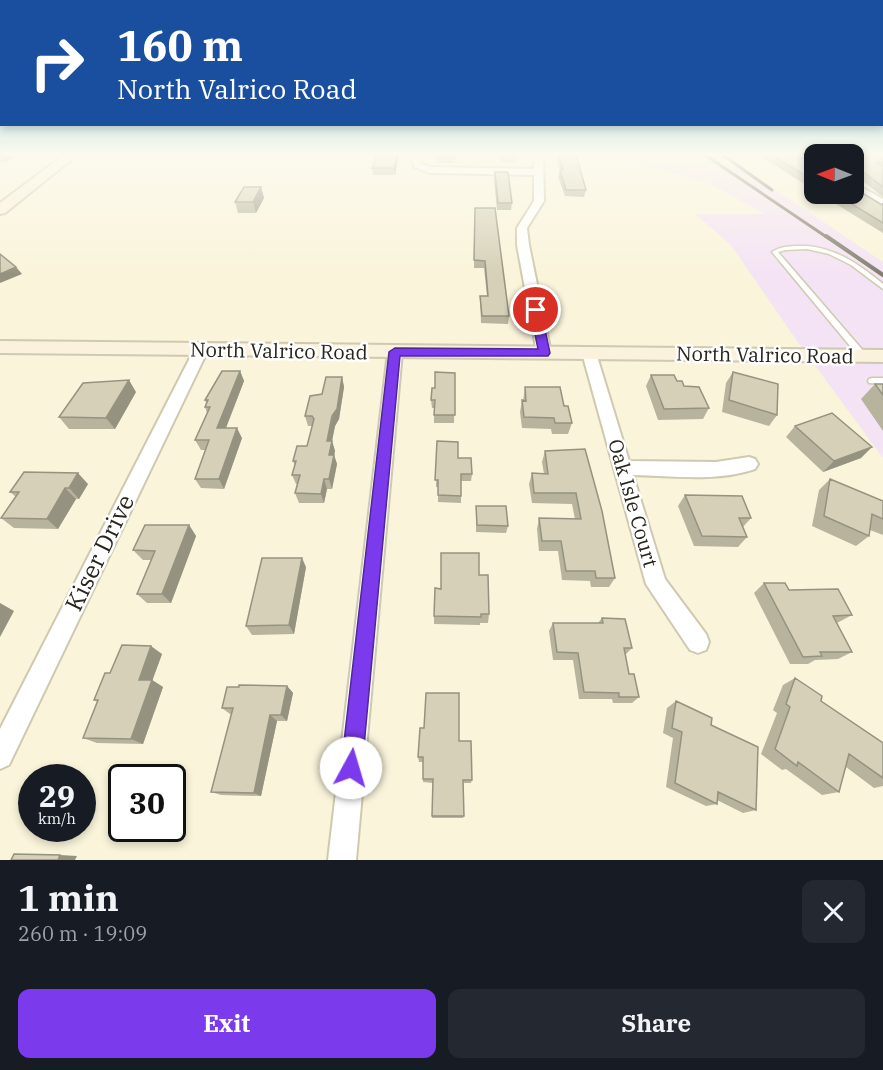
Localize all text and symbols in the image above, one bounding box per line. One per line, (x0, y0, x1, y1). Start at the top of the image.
text: 160 m (117, 18, 243, 73)
icon: right (18, 24, 96, 102)
text: North Valrico Road (117, 71, 357, 106)
north arrow (804, 144, 864, 204)
map controls (804, 144, 864, 204)
pin (510, 284, 561, 335)
icon: arrive (519, 293, 552, 326)
street label: North Valrico Road (190, 335, 368, 366)
street label: North Valrico Road (676, 339, 854, 370)
street label: Oak Isle Court (602, 436, 665, 570)
street label: Kiser Drive (57, 489, 141, 616)
position arrow (319, 736, 383, 800)
speed limit sign: 30 (108, 764, 186, 842)
text: 29 (39, 776, 75, 815)
text: km/h (38, 809, 76, 828)
text: 1 min (18, 874, 119, 921)
button: close (802, 880, 865, 943)
text: 260 m · 19:09 (18, 920, 147, 947)
button: Exit (18, 989, 436, 1058)
button: Share (448, 989, 865, 1058)

